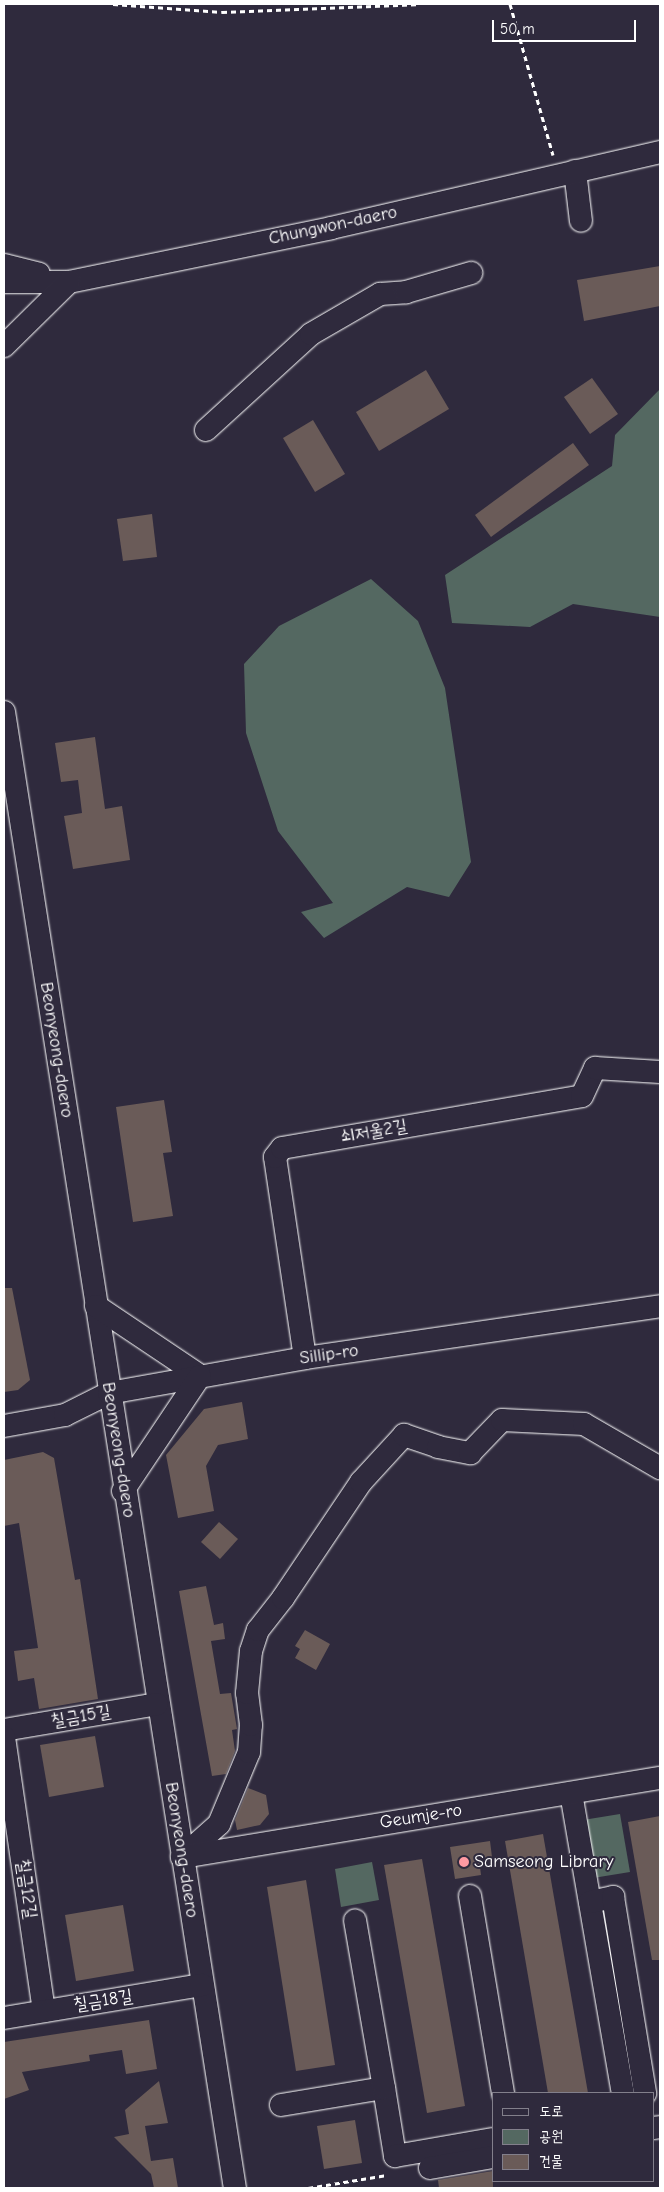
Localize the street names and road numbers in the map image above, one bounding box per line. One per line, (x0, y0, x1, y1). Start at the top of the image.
street label: Chungwon-daero (267, 202, 399, 250)
street label: Beonyeong-daero (35, 981, 77, 1119)
street label: 쇠저울2길 (339, 1116, 409, 1148)
street label: Sillip-ro (298, 1340, 360, 1370)
street label: Beonyeong-daero (97, 1381, 139, 1519)
street label: 칠금15길 (49, 1701, 113, 1733)
street label: Beonyeong-daero (160, 1781, 202, 1919)
street label: Geumje-ro (378, 1800, 464, 1834)
street label: 칠금12길 (11, 1858, 41, 1920)
street label: 칠금18길 (72, 1986, 134, 2016)

